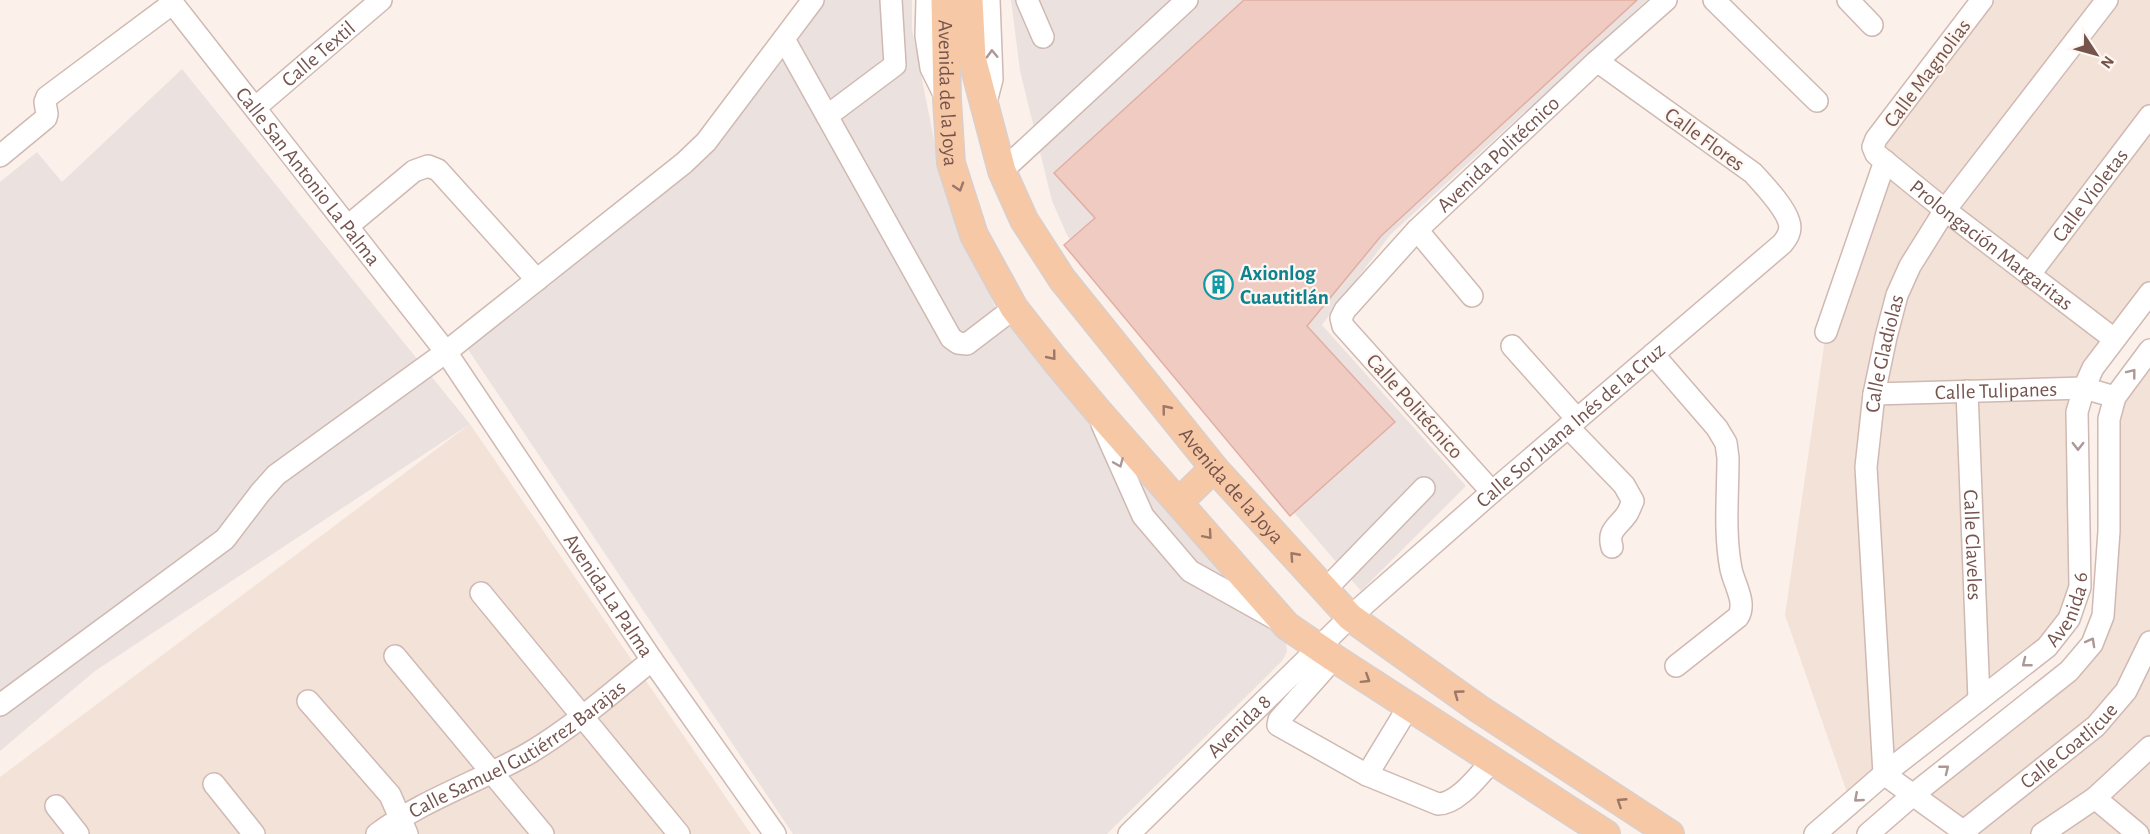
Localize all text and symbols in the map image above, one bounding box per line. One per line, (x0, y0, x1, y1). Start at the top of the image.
street label: Calle Magnolias (1880, 15, 1975, 131)
street label: Calle Textil (278, 17, 359, 91)
street label: Avenida de la Joya (934, 19, 961, 167)
north arrow (2066, 24, 2126, 84)
one-way arrow (986, 49, 999, 58)
text: N (2098, 53, 2117, 71)
street label: Calle San Antonio La Palma (232, 83, 384, 270)
street label: Avenida Politécnico (1433, 92, 1564, 216)
street label: Calle Flores (1661, 104, 1748, 175)
street label: Calle Violetas (2049, 145, 2132, 246)
street label: Prolongación Margaritas (1906, 176, 2077, 315)
one-way arrow (951, 181, 964, 192)
place label: Axionlog Cuautitlán (1240, 263, 1329, 308)
building icon: Axionlog Cuautitlán (1203, 269, 1235, 301)
street label: Calle Gladiolas (1862, 292, 1908, 414)
street label: Calle Sor Juana Inés de la Cruz (1472, 339, 1669, 512)
one-way arrow (1045, 349, 1056, 360)
street label: Calle Politécnico (1362, 350, 1467, 463)
one-way arrow (2125, 369, 2136, 380)
street label: Calle Tulipanes (1934, 379, 2057, 403)
one-way arrow (1163, 404, 1174, 415)
street label: Avenida de la Joya (1175, 424, 1288, 548)
one-way arrow (2072, 441, 2084, 450)
one-way arrow (1112, 457, 1124, 468)
street label: Calle Claveles (1960, 489, 1985, 601)
one-way arrow (1201, 528, 1212, 539)
street label: Avenida La Palma (560, 530, 657, 661)
one-way arrow (1290, 552, 1301, 562)
street label: Avenida 6 (2042, 572, 2091, 651)
one-way arrow (2084, 638, 2095, 648)
one-way arrow (2022, 656, 2033, 667)
one-way arrow (1360, 671, 1370, 683)
street label: Calle Samuel Gutiérrez Barajas (405, 677, 629, 822)
one-way arrow (1454, 690, 1465, 701)
street label: Avenida 8 (1203, 691, 1275, 762)
street label: Calle Coatlicue (2016, 699, 2122, 793)
one-way arrow (1938, 766, 1949, 777)
one-way arrow (1854, 791, 1865, 802)
one-way arrow (1617, 798, 1628, 809)

